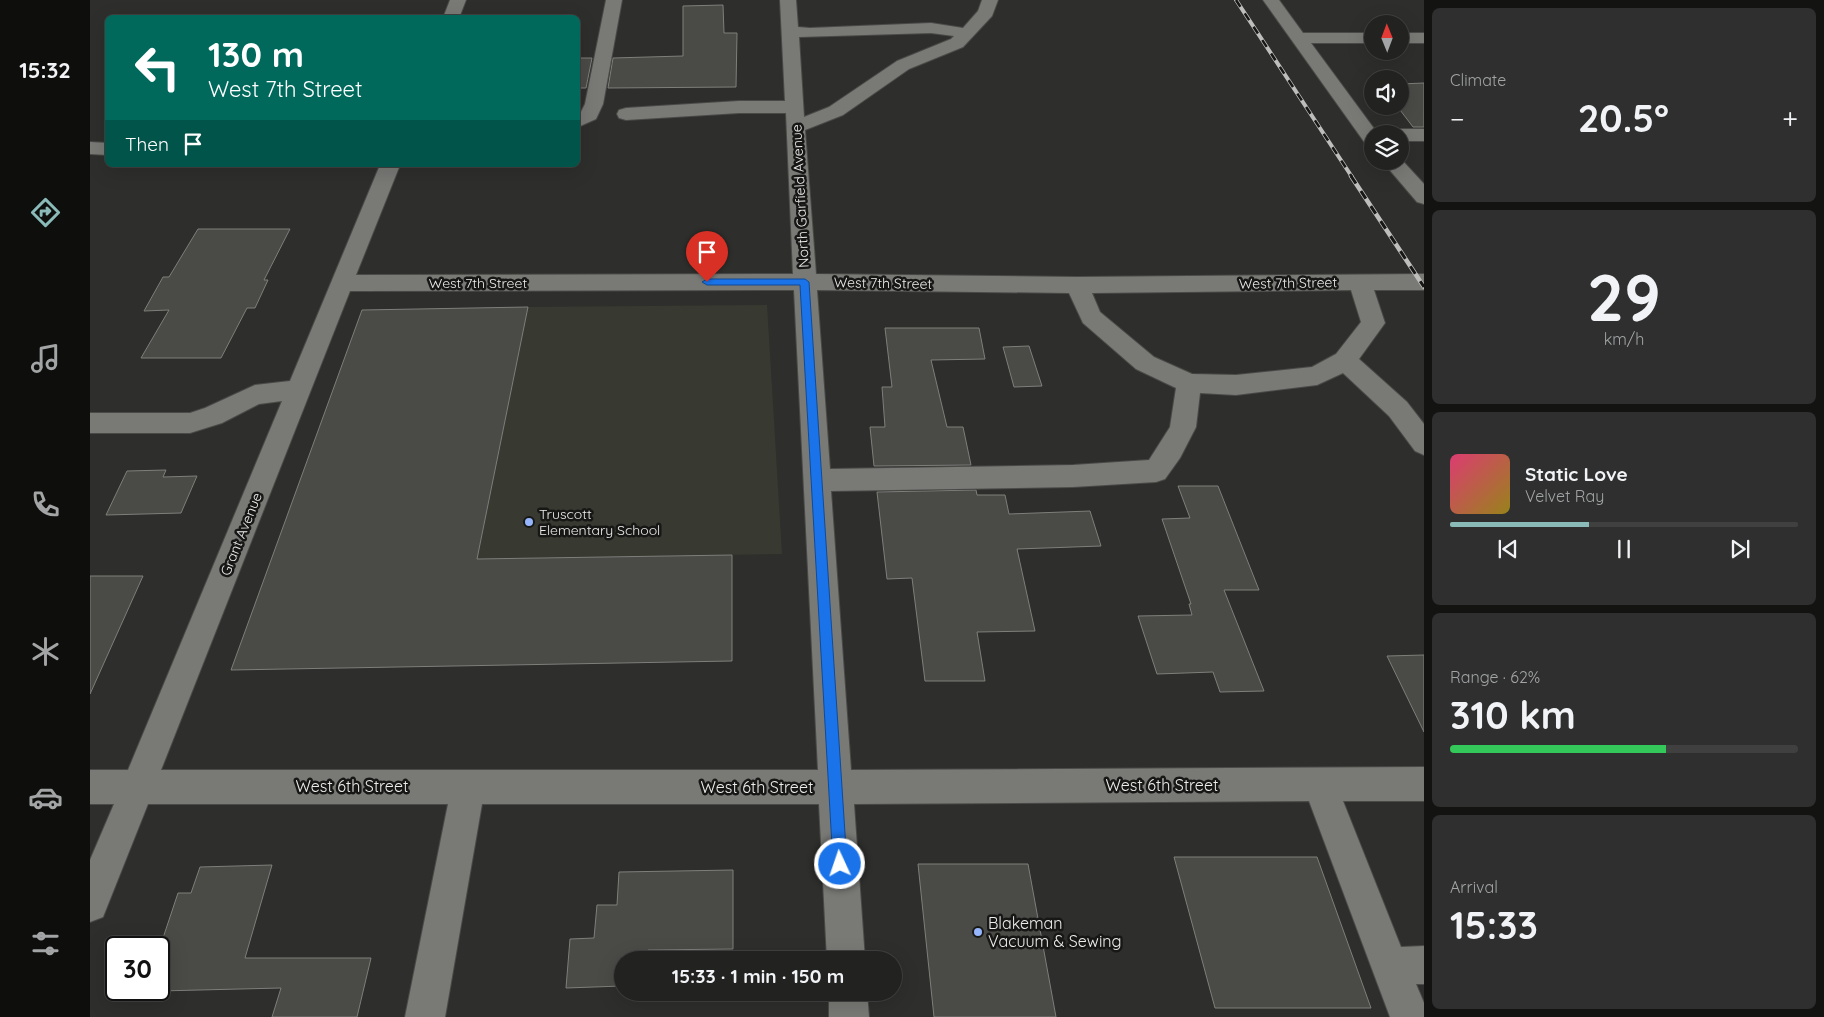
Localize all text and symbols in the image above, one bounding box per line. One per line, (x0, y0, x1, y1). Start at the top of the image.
north arrow (1364, 15, 1409, 60)
map controls (1364, 15, 1409, 170)
text: 130 m (208, 32, 304, 76)
icon: left (125, 35, 190, 100)
text: 15:32 (19, 56, 71, 84)
button: sound (1364, 70, 1409, 115)
text: Climate (1450, 70, 1506, 90)
text: West 7th Street (208, 75, 363, 103)
text: 20.5° (1578, 94, 1669, 142)
text: − (1450, 101, 1465, 136)
text: + (1782, 101, 1798, 136)
street label: North Garfield Avenue (787, 124, 813, 268)
button: layers (1364, 125, 1409, 170)
icon: arrive (179, 130, 207, 158)
text: Then (125, 132, 169, 156)
icon: directions (28, 195, 63, 230)
pin (686, 231, 728, 282)
icon: arrive (693, 238, 721, 266)
text: 29 (1587, 256, 1661, 337)
street label: West 7th Street (834, 273, 933, 293)
street label: West 7th Street (1239, 273, 1338, 293)
street label: West 7th Street (429, 274, 527, 292)
text: km/h (1604, 329, 1644, 349)
icon: music (28, 341, 63, 376)
text: Static Love (1525, 462, 1628, 486)
text: Velvet Ray (1525, 486, 1604, 506)
icon: phone (28, 487, 63, 522)
street label: Grant Avenue (216, 490, 266, 578)
place label: Truscott Elementary School (539, 505, 660, 539)
marker: Truscott Elementary School (523, 516, 535, 528)
icon: previous (1494, 535, 1522, 563)
icon: pause (1610, 535, 1638, 563)
icon: next (1726, 535, 1754, 563)
icon: climate (28, 634, 63, 669)
text: Range · 62% (1450, 667, 1540, 687)
text: 310 km (1450, 691, 1576, 739)
street label: West 6th Street (1106, 775, 1218, 795)
street label: West 6th Street (296, 776, 408, 796)
street label: West 6th Street (701, 777, 813, 797)
icon: car (28, 780, 63, 815)
position arrow (813, 837, 865, 889)
text: Arrival (1450, 877, 1498, 897)
text: 15:33 (1450, 901, 1538, 949)
place label: Blakeman Vacuum & Sewing (988, 913, 1122, 951)
icon: filters (28, 926, 63, 961)
marker: Blakeman Vacuum & Sewing (972, 926, 984, 938)
speed limit sign: 30 (105, 936, 170, 1001)
text: 15:33 · 1 min · 150 m (672, 964, 844, 988)

